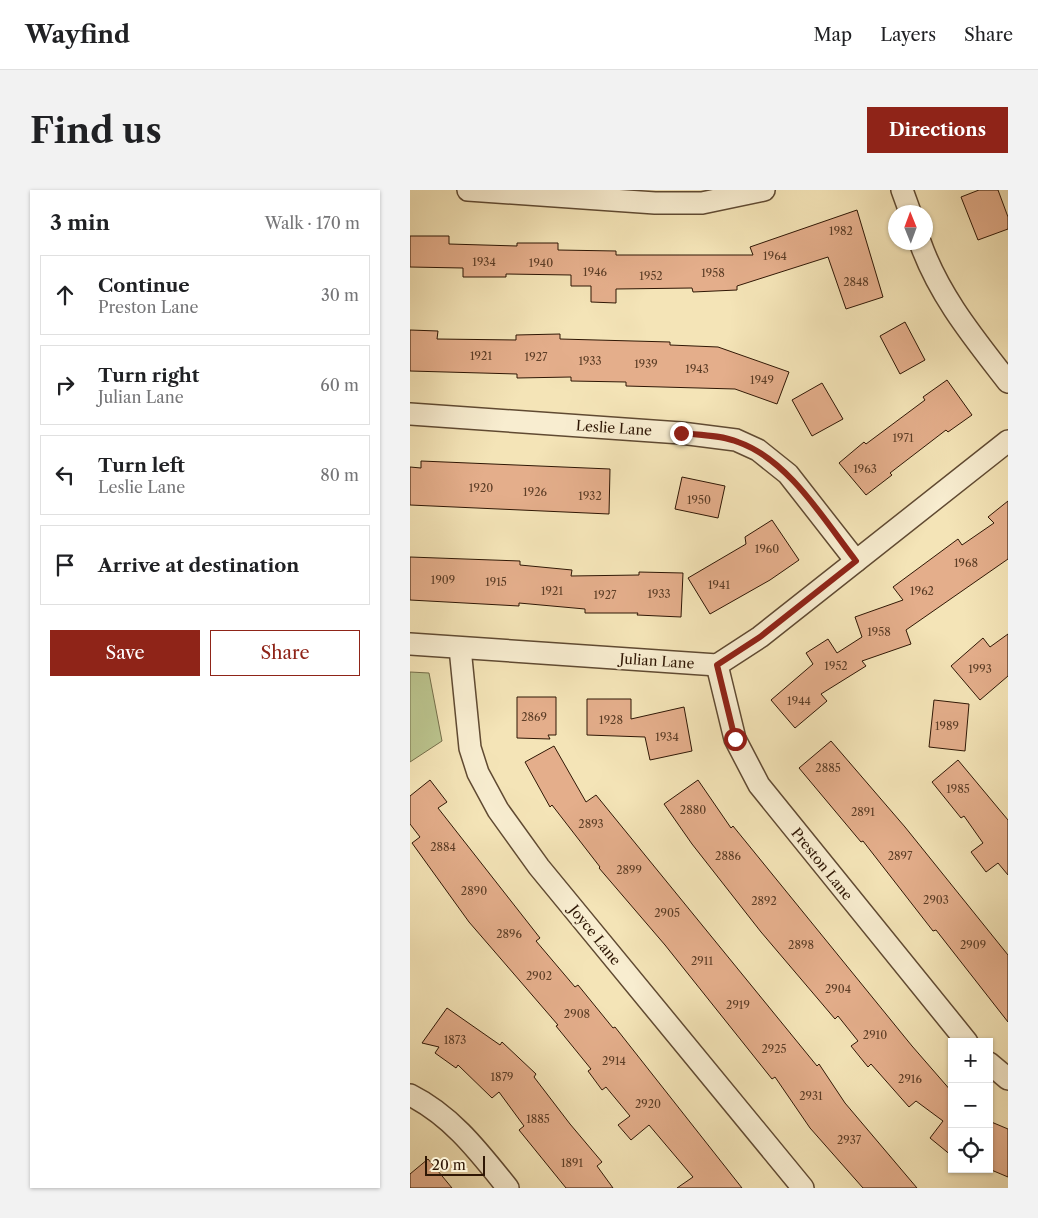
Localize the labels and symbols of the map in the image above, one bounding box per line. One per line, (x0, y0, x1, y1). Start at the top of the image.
north arrow (888, 205, 933, 250)
house number: 1982 (829, 224, 853, 238)
house number: 1964 (763, 249, 787, 263)
house number: 1934 (472, 255, 496, 269)
house number: 1940 (529, 256, 553, 270)
house number: 1946 (583, 265, 607, 279)
house number: 1958 (701, 266, 725, 280)
house number: 1952 (639, 269, 663, 283)
house number: 2848 (843, 275, 869, 289)
house number: 1921 (470, 349, 492, 363)
house number: 1927 (525, 350, 548, 364)
house number: 1933 (578, 354, 602, 368)
house number: 1939 (634, 357, 658, 371)
house number: 1943 (685, 362, 709, 376)
house number: 1949 (750, 373, 774, 387)
street label: Leslie Lane (575, 416, 653, 440)
route end (670, 422, 693, 445)
house number: 1971 (892, 431, 914, 445)
house number: 1963 (853, 462, 877, 476)
house number: 1920 (469, 481, 493, 495)
house number: 1926 (523, 485, 547, 499)
house number: 1932 (578, 489, 602, 503)
house number: 1950 (687, 493, 711, 507)
house number: 1960 (755, 542, 779, 556)
house number: 1968 (954, 556, 978, 570)
house number: 1909 (431, 573, 455, 587)
house number: 1915 (485, 575, 507, 589)
house number: 1941 (708, 578, 730, 592)
house number: 1921 (541, 584, 563, 598)
house number: 1962 (910, 584, 934, 598)
house number: 1933 (647, 587, 671, 601)
house number: 1927 (594, 588, 617, 602)
house number: 1958 (867, 625, 891, 639)
street label: Julian Lane (617, 649, 695, 673)
house number: 1952 (824, 659, 848, 673)
house number: 1993 (968, 662, 992, 676)
house number: 1944 (787, 694, 811, 708)
house number: 2869 (521, 710, 547, 724)
house number: 1928 (599, 713, 623, 727)
house number: 1989 (935, 719, 959, 733)
route start (724, 728, 747, 751)
house number: 1934 (655, 730, 679, 744)
house number: 2885 (815, 761, 841, 775)
house number: 1985 (946, 782, 970, 796)
house number: 2880 (680, 803, 706, 817)
house number: 2891 (851, 805, 875, 819)
house number: 2893 (578, 817, 604, 831)
street label: Preston Lane (787, 824, 857, 904)
house number: 2884 (430, 840, 456, 854)
house number: 2886 (715, 849, 741, 863)
house number: 2897 (888, 849, 913, 863)
house number: 2899 (616, 863, 642, 877)
house number: 2890 (461, 884, 487, 898)
house number: 2903 (923, 893, 949, 907)
house number: 2892 (751, 894, 777, 908)
street label: Joyce Lane (564, 900, 625, 969)
house number: 2905 (654, 906, 680, 920)
house number: 2896 (496, 927, 522, 941)
house number: 2898 (788, 938, 814, 952)
house number: 2909 (960, 938, 986, 952)
house number: 2911 (691, 954, 713, 968)
house number: 2902 (526, 969, 552, 983)
house number: 2904 (825, 982, 851, 996)
house number: 2919 (726, 998, 750, 1012)
house number: 2908 (564, 1007, 590, 1021)
house number: 2910 (863, 1028, 887, 1042)
house number: 1873 (444, 1033, 466, 1047)
house number: 2925 (761, 1042, 787, 1056)
house number: 2914 (602, 1054, 626, 1068)
house number: 1879 (490, 1070, 514, 1084)
house number: 2916 (898, 1072, 922, 1086)
house number: 2931 (799, 1089, 823, 1103)
house number: 2920 (635, 1097, 661, 1111)
house number: 1885 (526, 1112, 550, 1126)
house number: 2937 (837, 1133, 862, 1147)
scale bar (425, 1153, 485, 1176)
house number: 1891 (561, 1156, 583, 1170)

